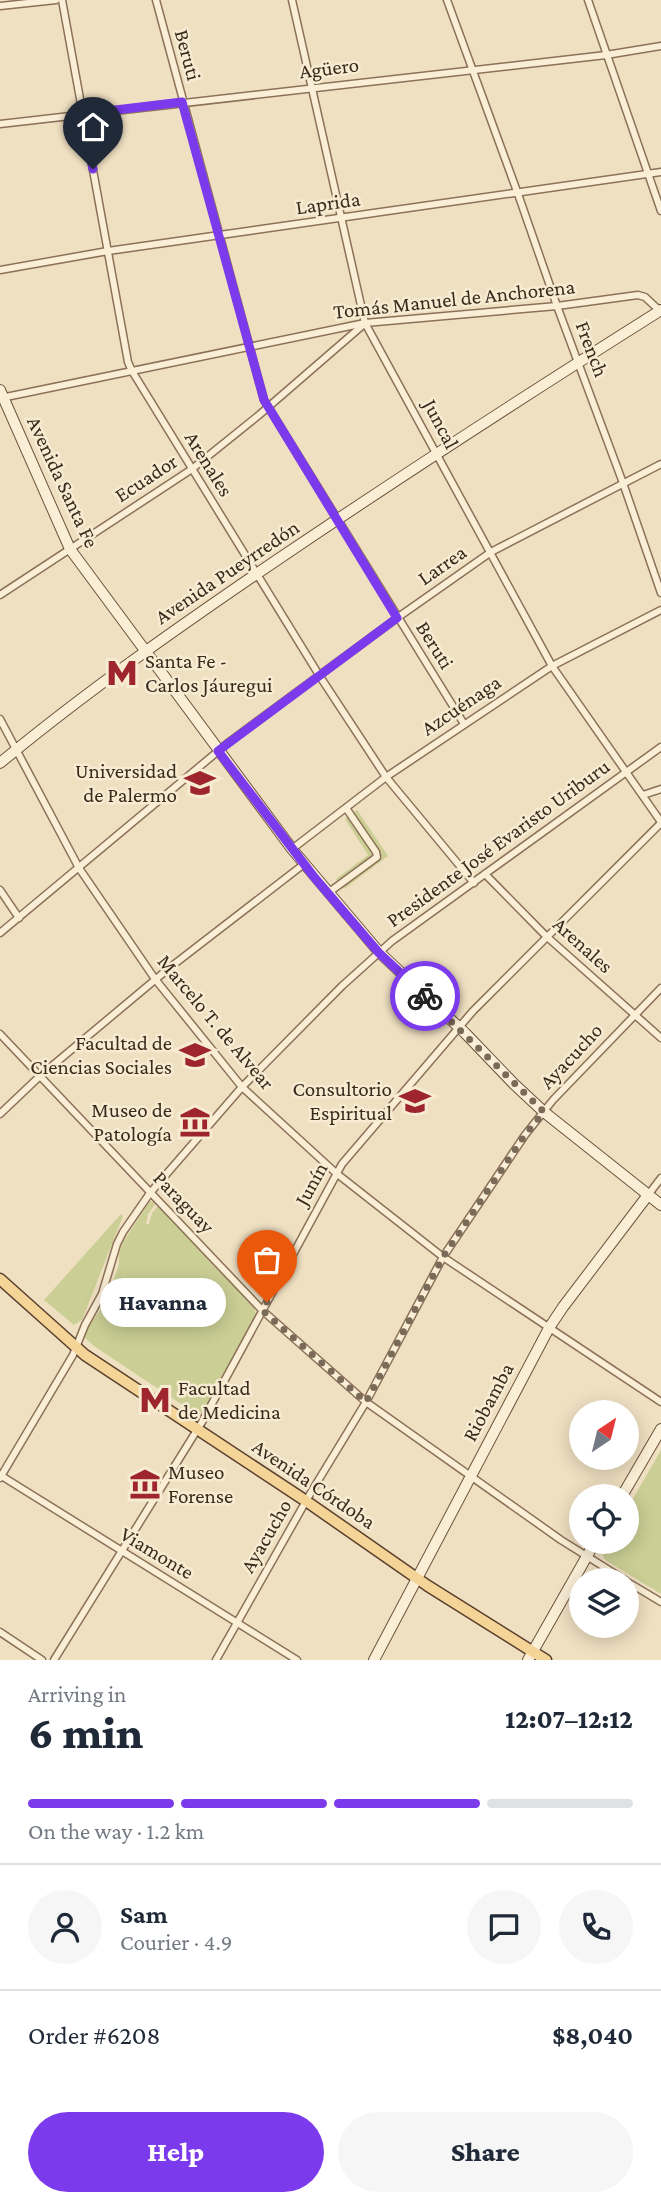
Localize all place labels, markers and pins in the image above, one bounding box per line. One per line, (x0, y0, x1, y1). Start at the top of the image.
pin (63, 97, 123, 169)
place label: Santa Fe - Carlos Jáuregui (145, 649, 273, 697)
metro station icon: Santa Fe - Carlos Jáuregui (105, 656, 139, 690)
place label: Universidad de Palermo (75, 759, 177, 807)
school or university icon: Universidad de Palermo (183, 766, 217, 800)
place label: Facultad de Ciencias Sociales (30, 1031, 172, 1079)
school or university icon: Facultad de Ciencias Sociales (178, 1038, 212, 1072)
place label: Consultorio Espiritual (293, 1077, 392, 1125)
school or university icon: Consultorio Espiritual (398, 1084, 432, 1118)
place label: Museo de Patología (91, 1098, 172, 1146)
museum icon: Museo de Patología (178, 1105, 212, 1139)
pin (237, 1230, 297, 1302)
callout: Havanna (99, 1278, 225, 1326)
place label: Facultad de Medicina (178, 1376, 281, 1424)
metro station icon: Facultad de Medicina (138, 1383, 172, 1417)
place label: Museo Forense (168, 1460, 233, 1508)
museum icon: Museo Forense (128, 1467, 162, 1501)

